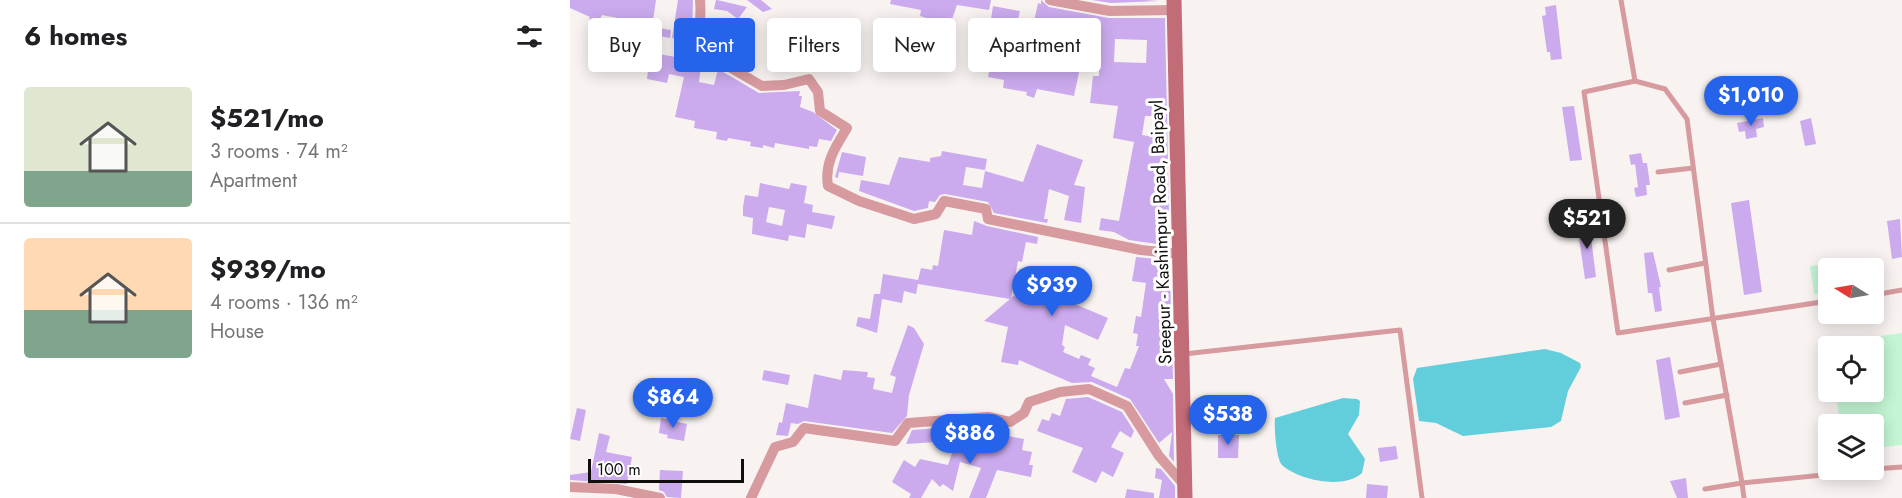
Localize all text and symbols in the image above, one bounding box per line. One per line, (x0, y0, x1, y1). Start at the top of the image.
text: 6 homes (24, 17, 127, 55)
chip: Buy (588, 18, 662, 72)
chip: Rent (674, 18, 755, 72)
chip: Filters (767, 18, 861, 72)
chip: New (873, 18, 956, 72)
chip: Apartment (968, 18, 1101, 72)
icon: filters (513, 20, 546, 53)
pin: $1,010 (1702, 76, 1800, 127)
text: $1,010 (1718, 81, 1784, 110)
text: $521/mo (210, 99, 324, 137)
street label: Sreepur - Kashimpur Road, Baipayl (1143, 99, 1179, 365)
icon: home (72, 111, 144, 183)
text: 3 rooms · 74 m² (210, 137, 348, 166)
text: Apartment (210, 166, 297, 195)
pin: $521 (1551, 199, 1623, 250)
text: $521 (1563, 204, 1611, 233)
text: $939/mo (210, 250, 326, 288)
north arrow (1818, 258, 1884, 324)
map controls (1818, 258, 1884, 480)
icon: home (72, 262, 144, 334)
pin: $939 (1016, 266, 1088, 317)
text: $939 (1026, 271, 1078, 300)
text: 4 rooms · 136 m² (210, 288, 358, 317)
text: House (210, 317, 264, 346)
button: locate (1818, 336, 1884, 402)
pin: $864 (637, 378, 709, 429)
text: $864 (647, 383, 699, 412)
pin: $538 (1192, 395, 1264, 446)
text: $538 (1203, 400, 1253, 429)
pin: $886 (934, 414, 1006, 465)
button: layers (1818, 414, 1884, 480)
text: $886 (945, 419, 995, 448)
scale bar (588, 456, 744, 484)
text: 100 m (597, 458, 641, 481)

